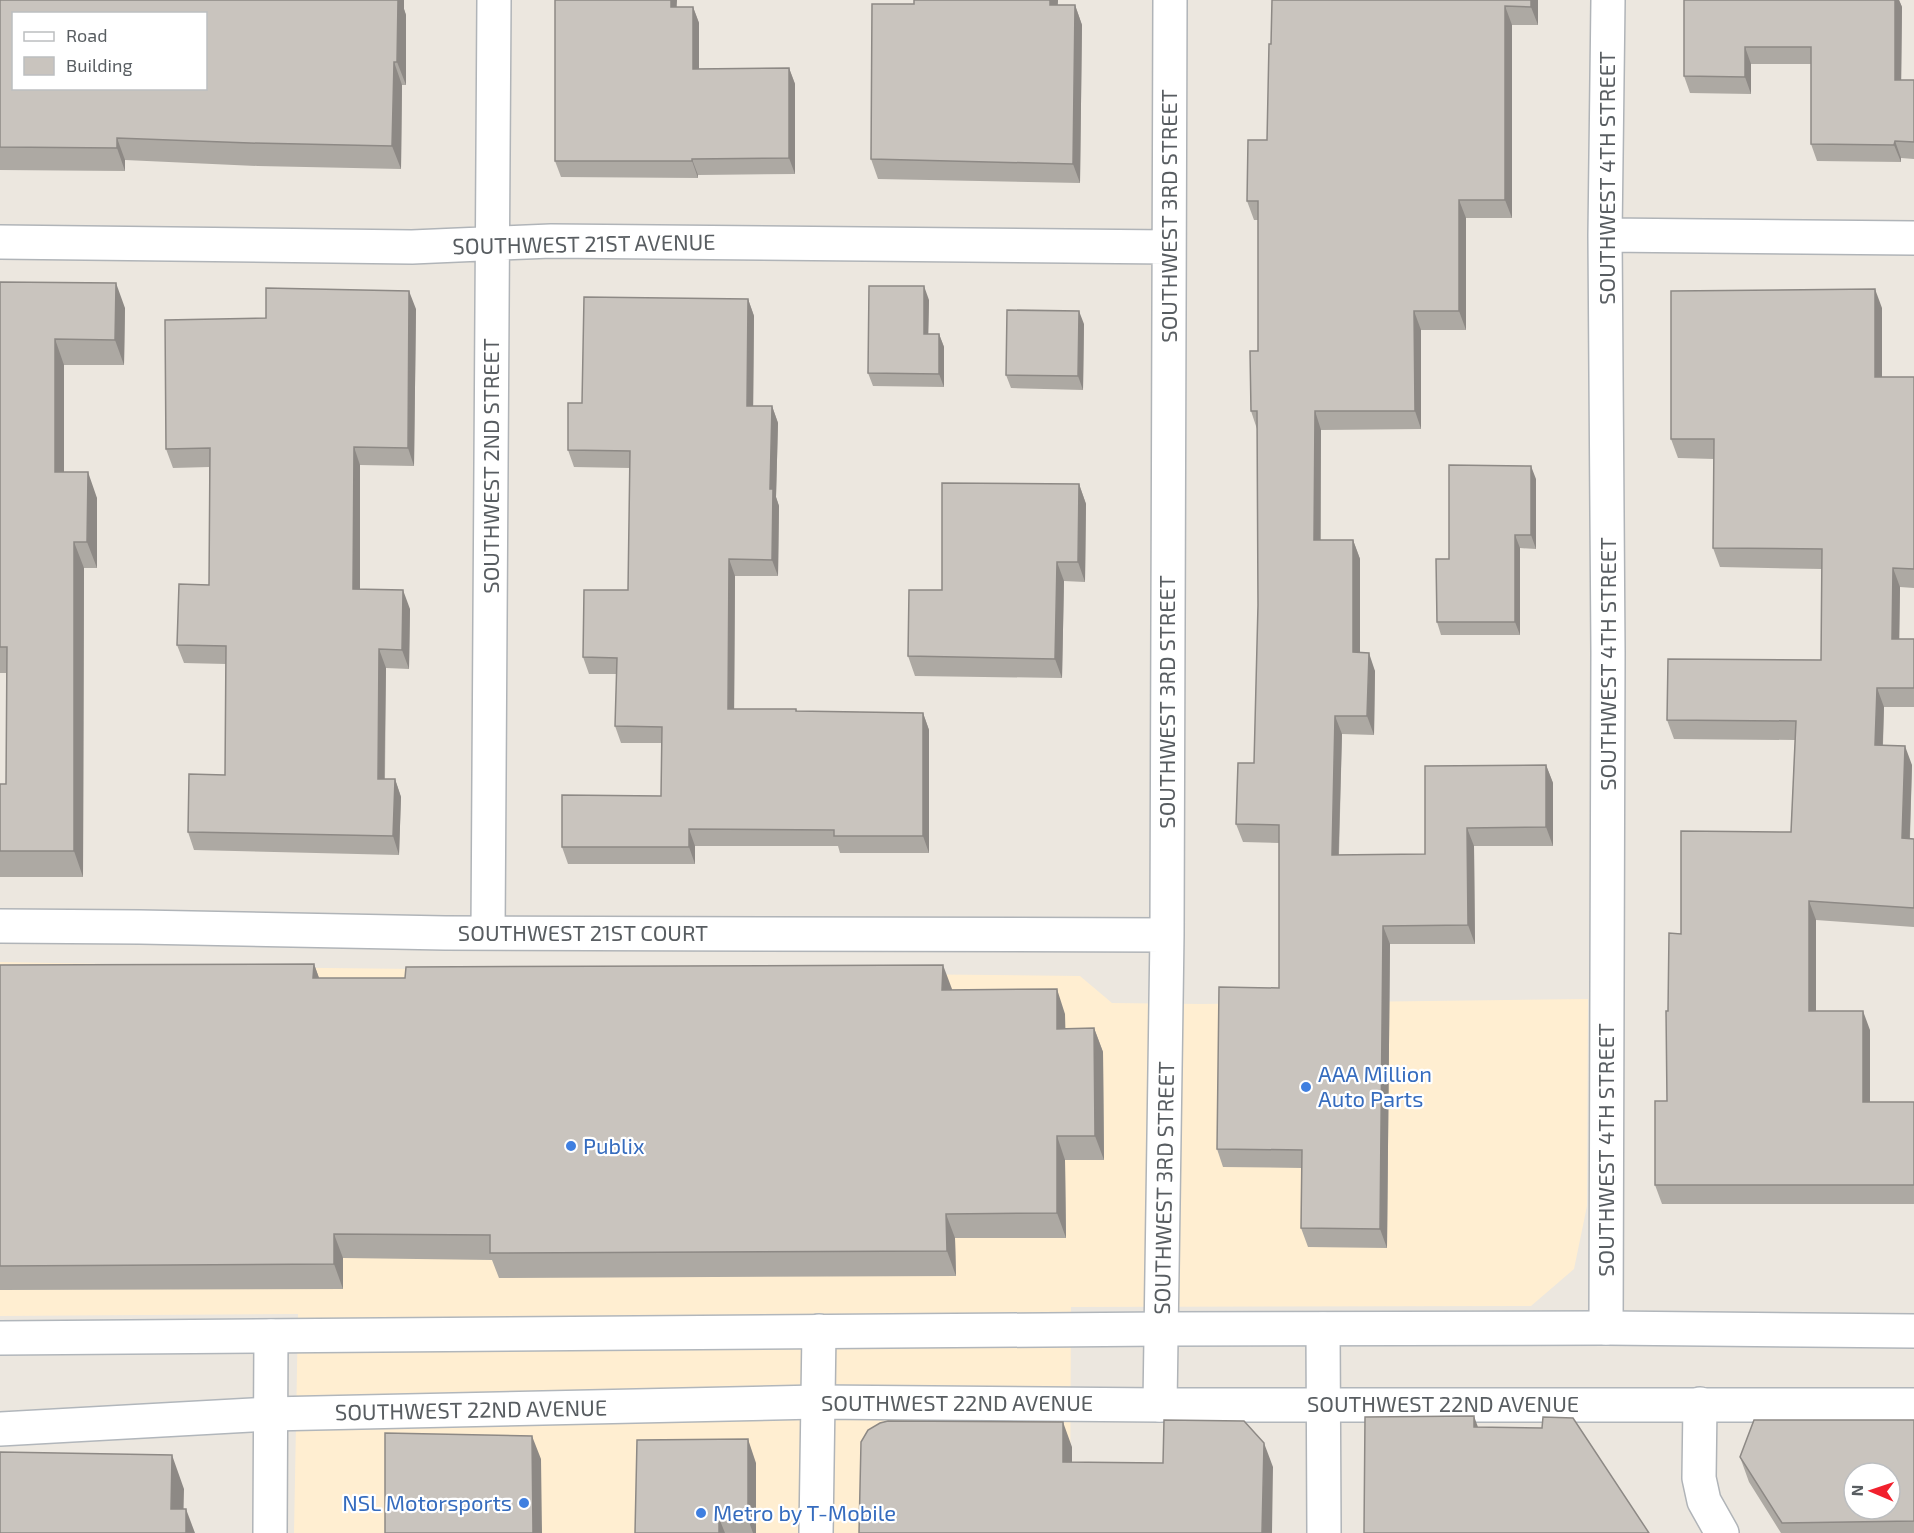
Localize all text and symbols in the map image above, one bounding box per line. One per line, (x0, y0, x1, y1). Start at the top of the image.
legend (12, 12, 207, 90)
text: Road (66, 24, 107, 46)
street label: SOUTHWEST 4TH STREET (1593, 51, 1619, 305)
text: Building (66, 54, 133, 76)
street label: SOUTHWEST 3RD STREET (1155, 89, 1181, 343)
street label: SOUTHWEST 21ST AVENUE (452, 228, 716, 258)
street label: SOUTHWEST 2ND STREET (477, 338, 503, 594)
street label: SOUTHWEST 4TH STREET (1594, 537, 1620, 791)
street label: SOUTHWEST 3RD STREET (1153, 575, 1179, 829)
street label: SOUTHWEST 21ST COURT (458, 919, 708, 945)
street label: SOUTHWEST 4TH STREET (1592, 1023, 1618, 1277)
place label: AAA Million Auto Parts (1318, 1060, 1432, 1111)
street label: SOUTHWEST 3RD STREET (1148, 1061, 1178, 1315)
marker: AAA Million Auto Parts (1299, 1080, 1313, 1094)
place label: Publix (583, 1132, 645, 1158)
marker: Publix (564, 1139, 578, 1153)
street label: SOUTHWEST 22ND AVENUE (821, 1389, 1093, 1415)
street label: SOUTHWEST 22ND AVENUE (1307, 1390, 1579, 1416)
street label: SOUTHWEST 22ND AVENUE (335, 1394, 607, 1424)
north arrow (1842, 1461, 1902, 1521)
text: N (1847, 1484, 1866, 1497)
place label: NSL Motorsports (342, 1489, 512, 1515)
marker: NSL Motorsports (517, 1496, 531, 1510)
place label: Metro by T-Mobile (713, 1499, 896, 1525)
marker: Metro by T-Mobile (694, 1506, 708, 1520)

